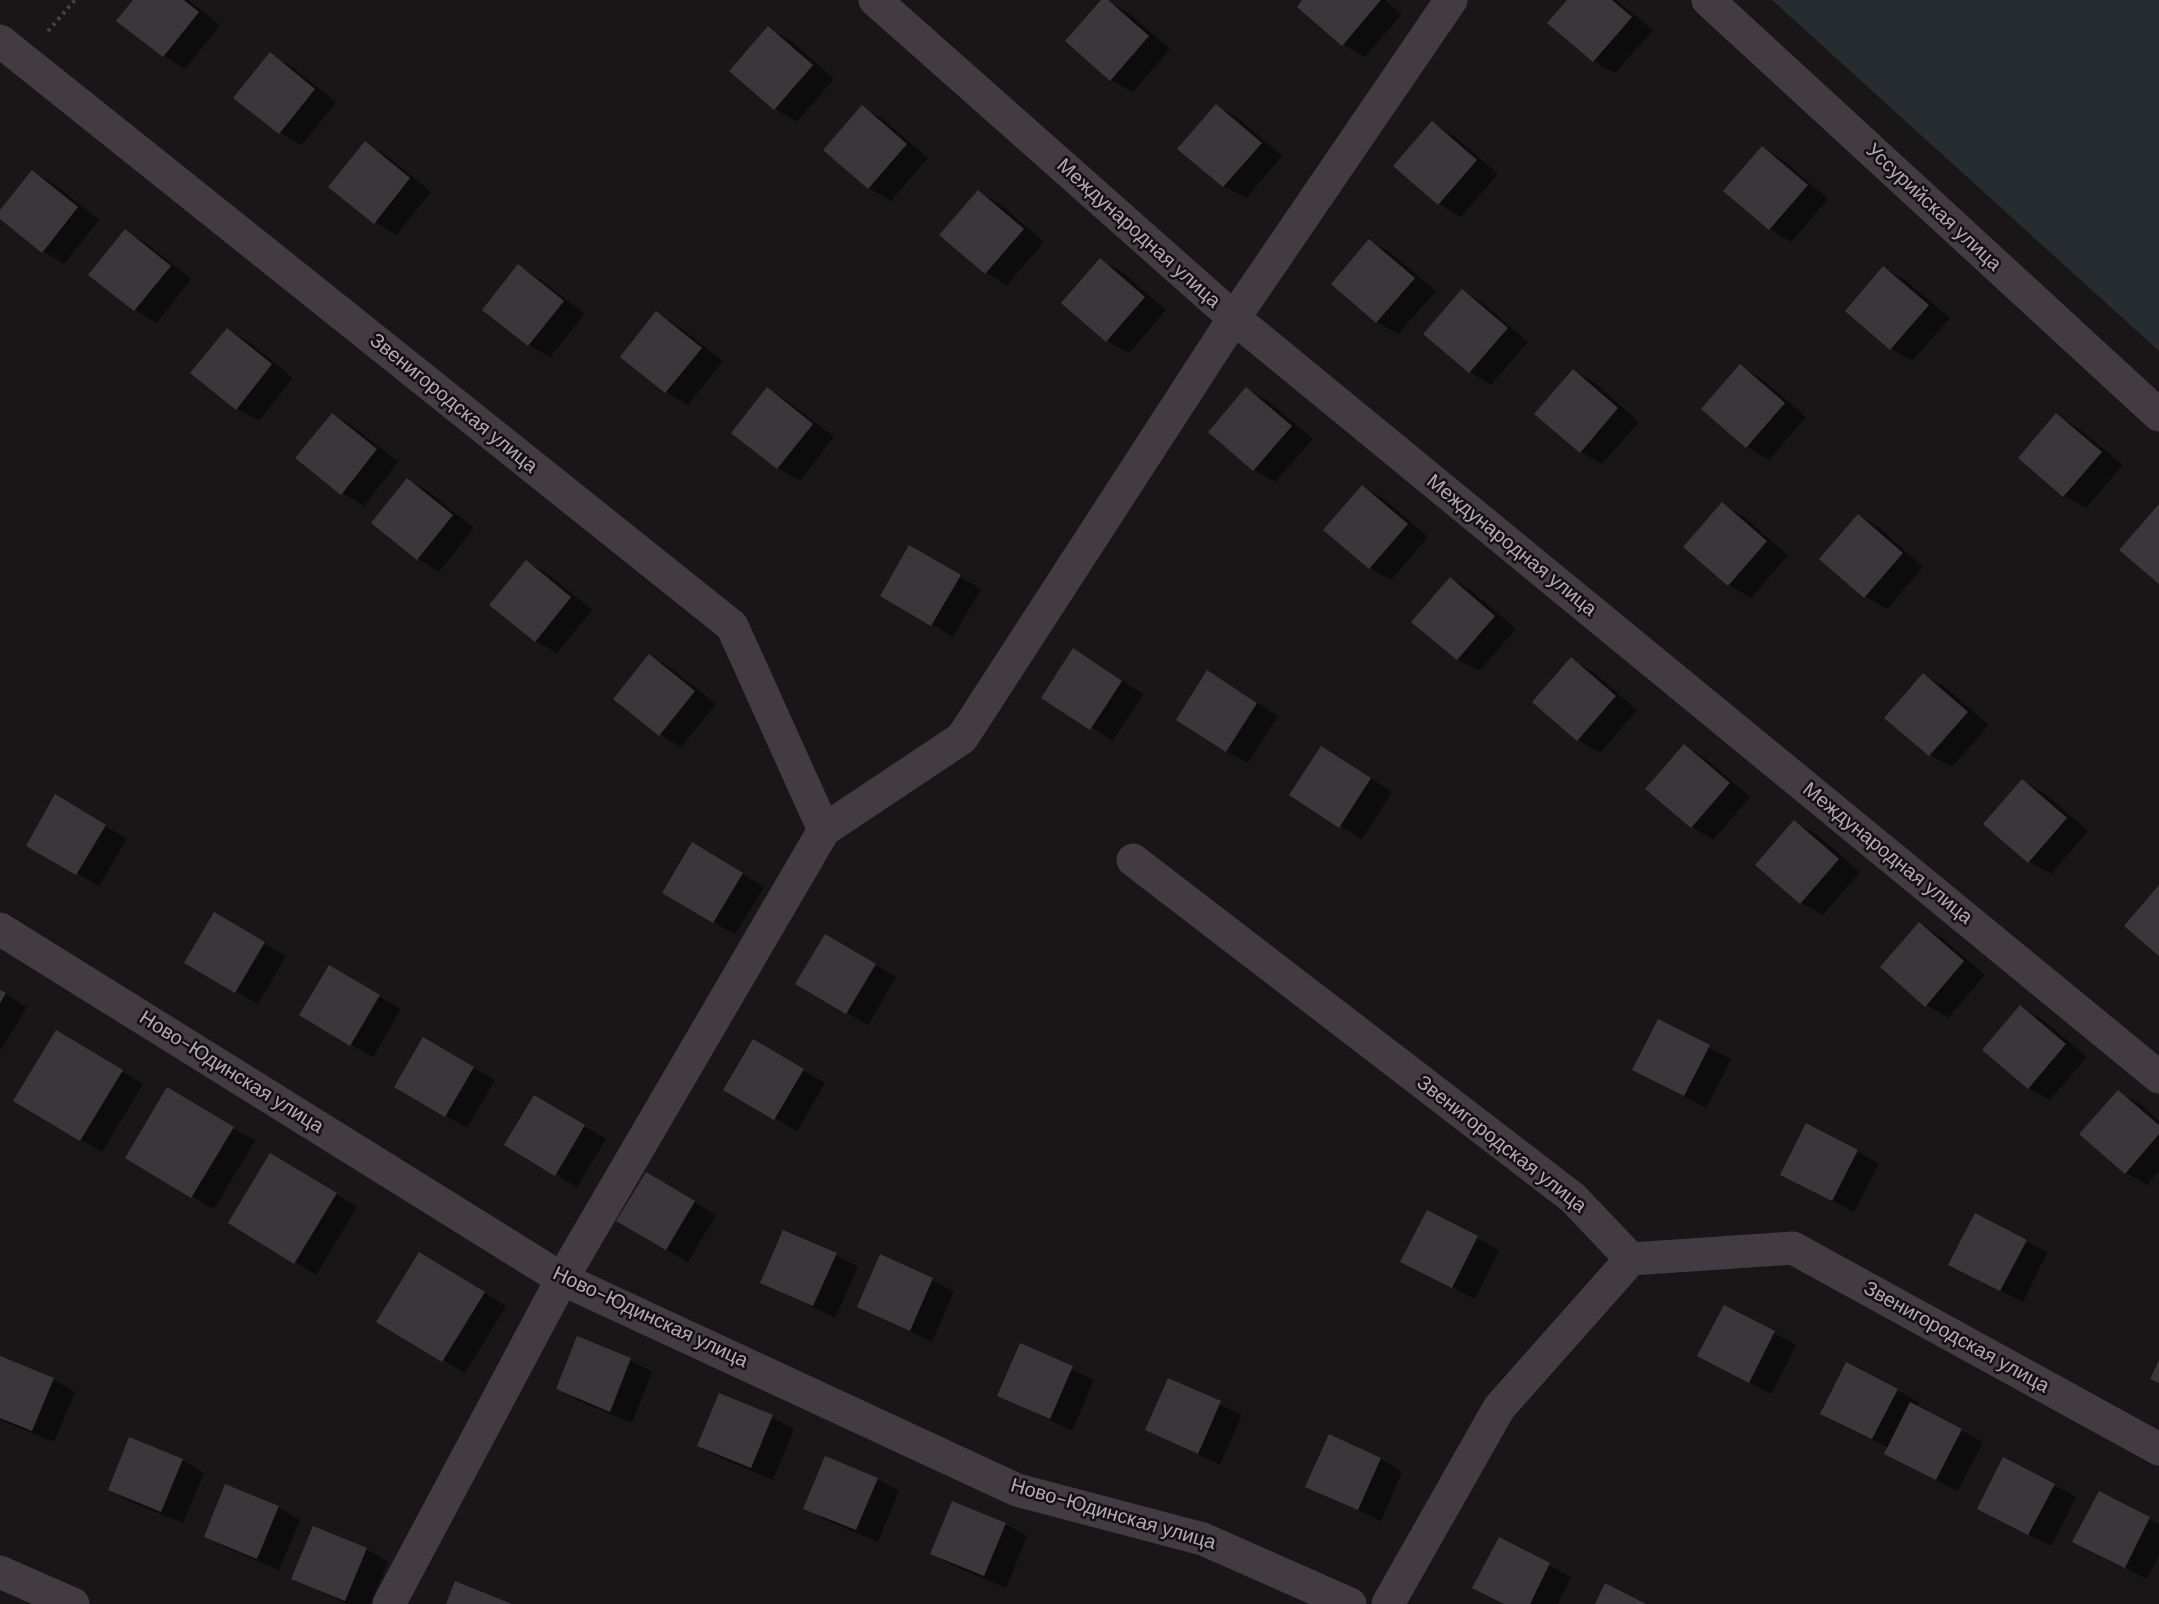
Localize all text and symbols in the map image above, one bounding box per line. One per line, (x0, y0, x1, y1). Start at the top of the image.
street label: Уссурийская улица (1860, 139, 2006, 277)
street label: Международная улица (1051, 154, 1225, 314)
street label: Звенигородская улица (364, 329, 542, 479)
street label: Международная улица (1421, 470, 1601, 622)
street label: Международная улица (1797, 778, 1977, 930)
street label: Ново-Юдинская улица (135, 1007, 327, 1139)
street label: Звенигородская улица (1411, 1071, 1591, 1219)
street label: Ново-Юдинская улица (549, 1262, 751, 1374)
street label: Звенигородская улица (1859, 1277, 2053, 1399)
street label: Ново-Юдинская улица (1008, 1474, 1218, 1556)

